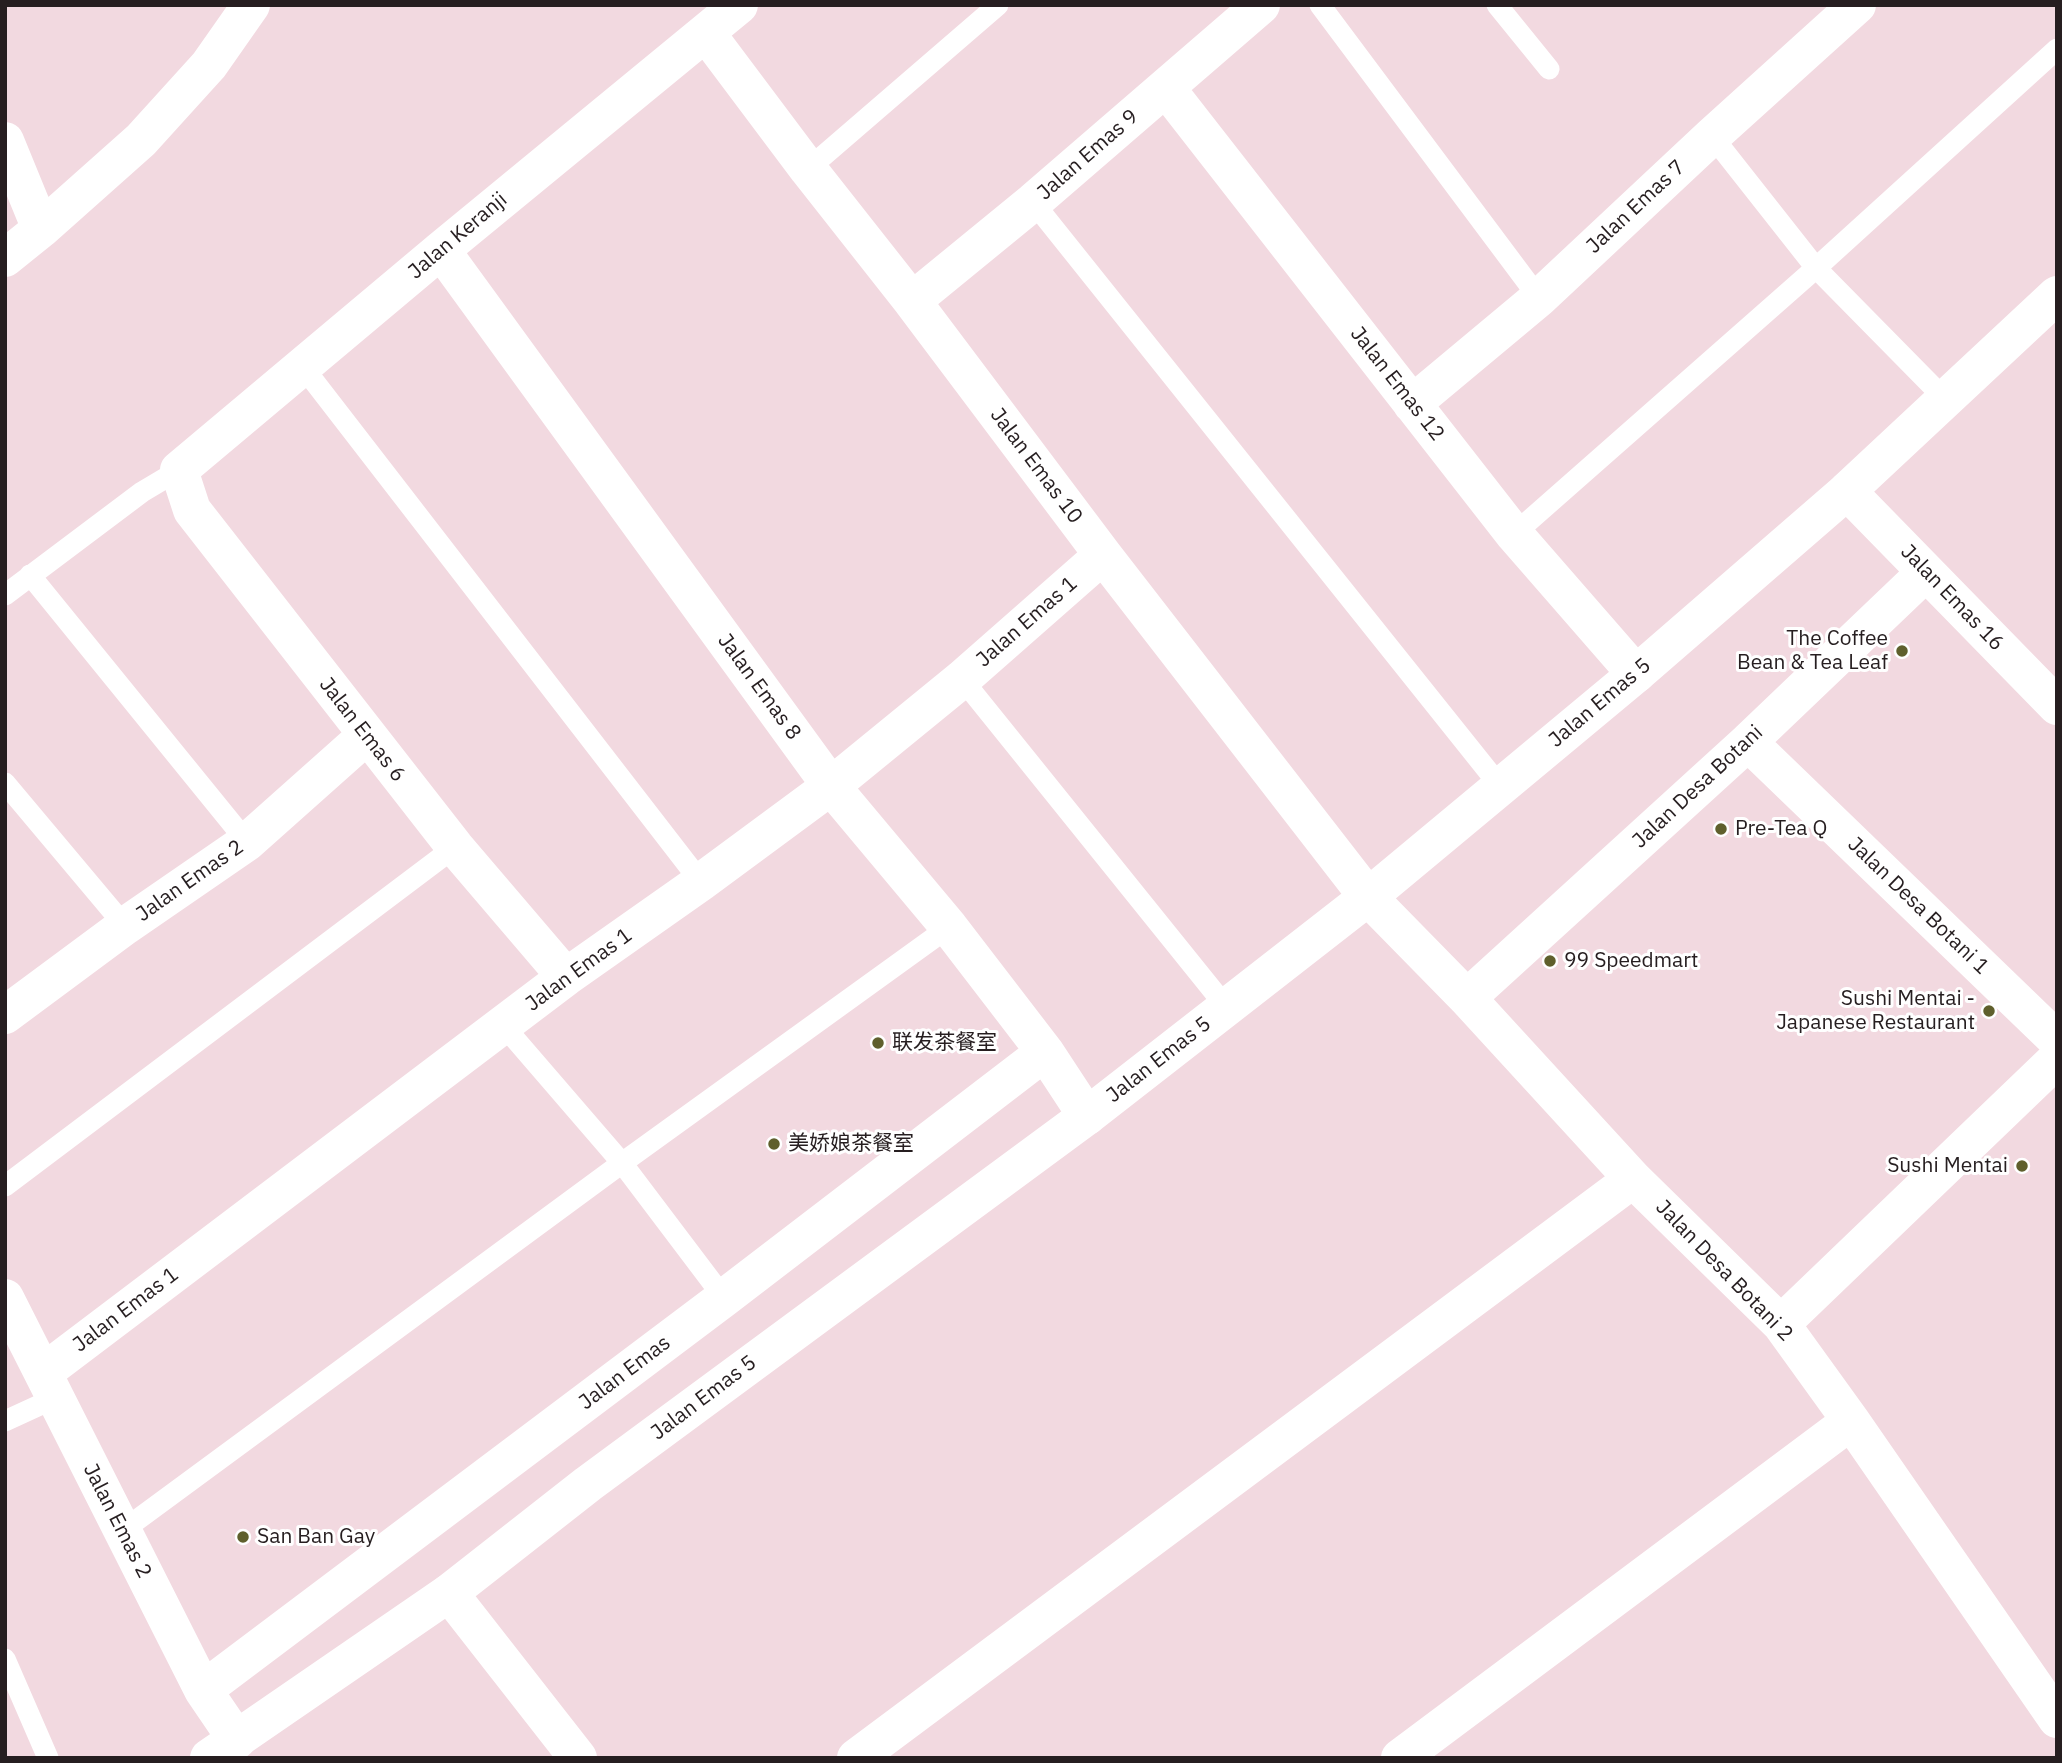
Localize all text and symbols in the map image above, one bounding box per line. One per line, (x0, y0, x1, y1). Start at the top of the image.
street label: Jalan Emas 9 (1032, 104, 1144, 206)
street label: Jalan Emas 7 (1582, 155, 1690, 259)
street label: Jalan Keranji (403, 187, 513, 285)
street label: Jalan Emas 12 (1345, 322, 1449, 446)
street label: Jalan Emas 10 (984, 403, 1088, 529)
street label: Jalan Emas 16 (1895, 540, 2009, 656)
street label: Jalan Emas 1 (971, 571, 1083, 673)
place label: The Coffee Bean & Tea Leaf (1737, 626, 1888, 676)
street label: Jalan Emas 8 (712, 629, 806, 745)
marker: The Coffee Bean & Tea Leaf (1894, 643, 1910, 659)
street label: Jalan Emas 5 (1544, 653, 1656, 753)
street label: Jalan Emas 6 (313, 673, 411, 787)
street label: Jalan Desa Botani (1628, 720, 1768, 854)
place label: Pre-Tea Q (1735, 816, 1827, 842)
marker: Pre-Tea Q (1713, 821, 1729, 837)
street label: Jalan Desa Botani 1 (1842, 832, 1994, 980)
street label: Jalan Emas 2 (131, 835, 249, 927)
street label: Jalan Emas 1 (521, 923, 637, 1017)
place label: 99 Speedmart (1564, 948, 1698, 974)
marker: 99 Speedmart (1542, 953, 1558, 969)
place label: Sushi Mentai - Japanese Restaurant (1776, 986, 1975, 1036)
marker: Sushi Mentai - Japanese Restaurant (1981, 1003, 1997, 1019)
street label: Jalan Emas 5 (1102, 1011, 1216, 1109)
place label: 联发茶餐室 (892, 1030, 997, 1056)
marker: 联发茶餐室 (870, 1035, 886, 1051)
place label: 美娇娘茶餐室 (788, 1131, 914, 1157)
marker: 美娇娘茶餐室 (766, 1136, 782, 1152)
place label: Sushi Mentai (1887, 1153, 2008, 1179)
marker: Sushi Mentai (2014, 1158, 2030, 1174)
street label: Jalan Desa Botani 2 (1650, 1195, 1798, 1347)
street label: Jalan Emas 1 (68, 1262, 184, 1358)
street label: Jalan Emas (574, 1331, 676, 1415)
street label: Jalan Emas 5 (646, 1350, 762, 1446)
street label: Jalan Emas 2 (77, 1459, 157, 1583)
place label: San Ban Gay (257, 1524, 375, 1550)
marker: San Ban Gay (235, 1529, 251, 1545)

